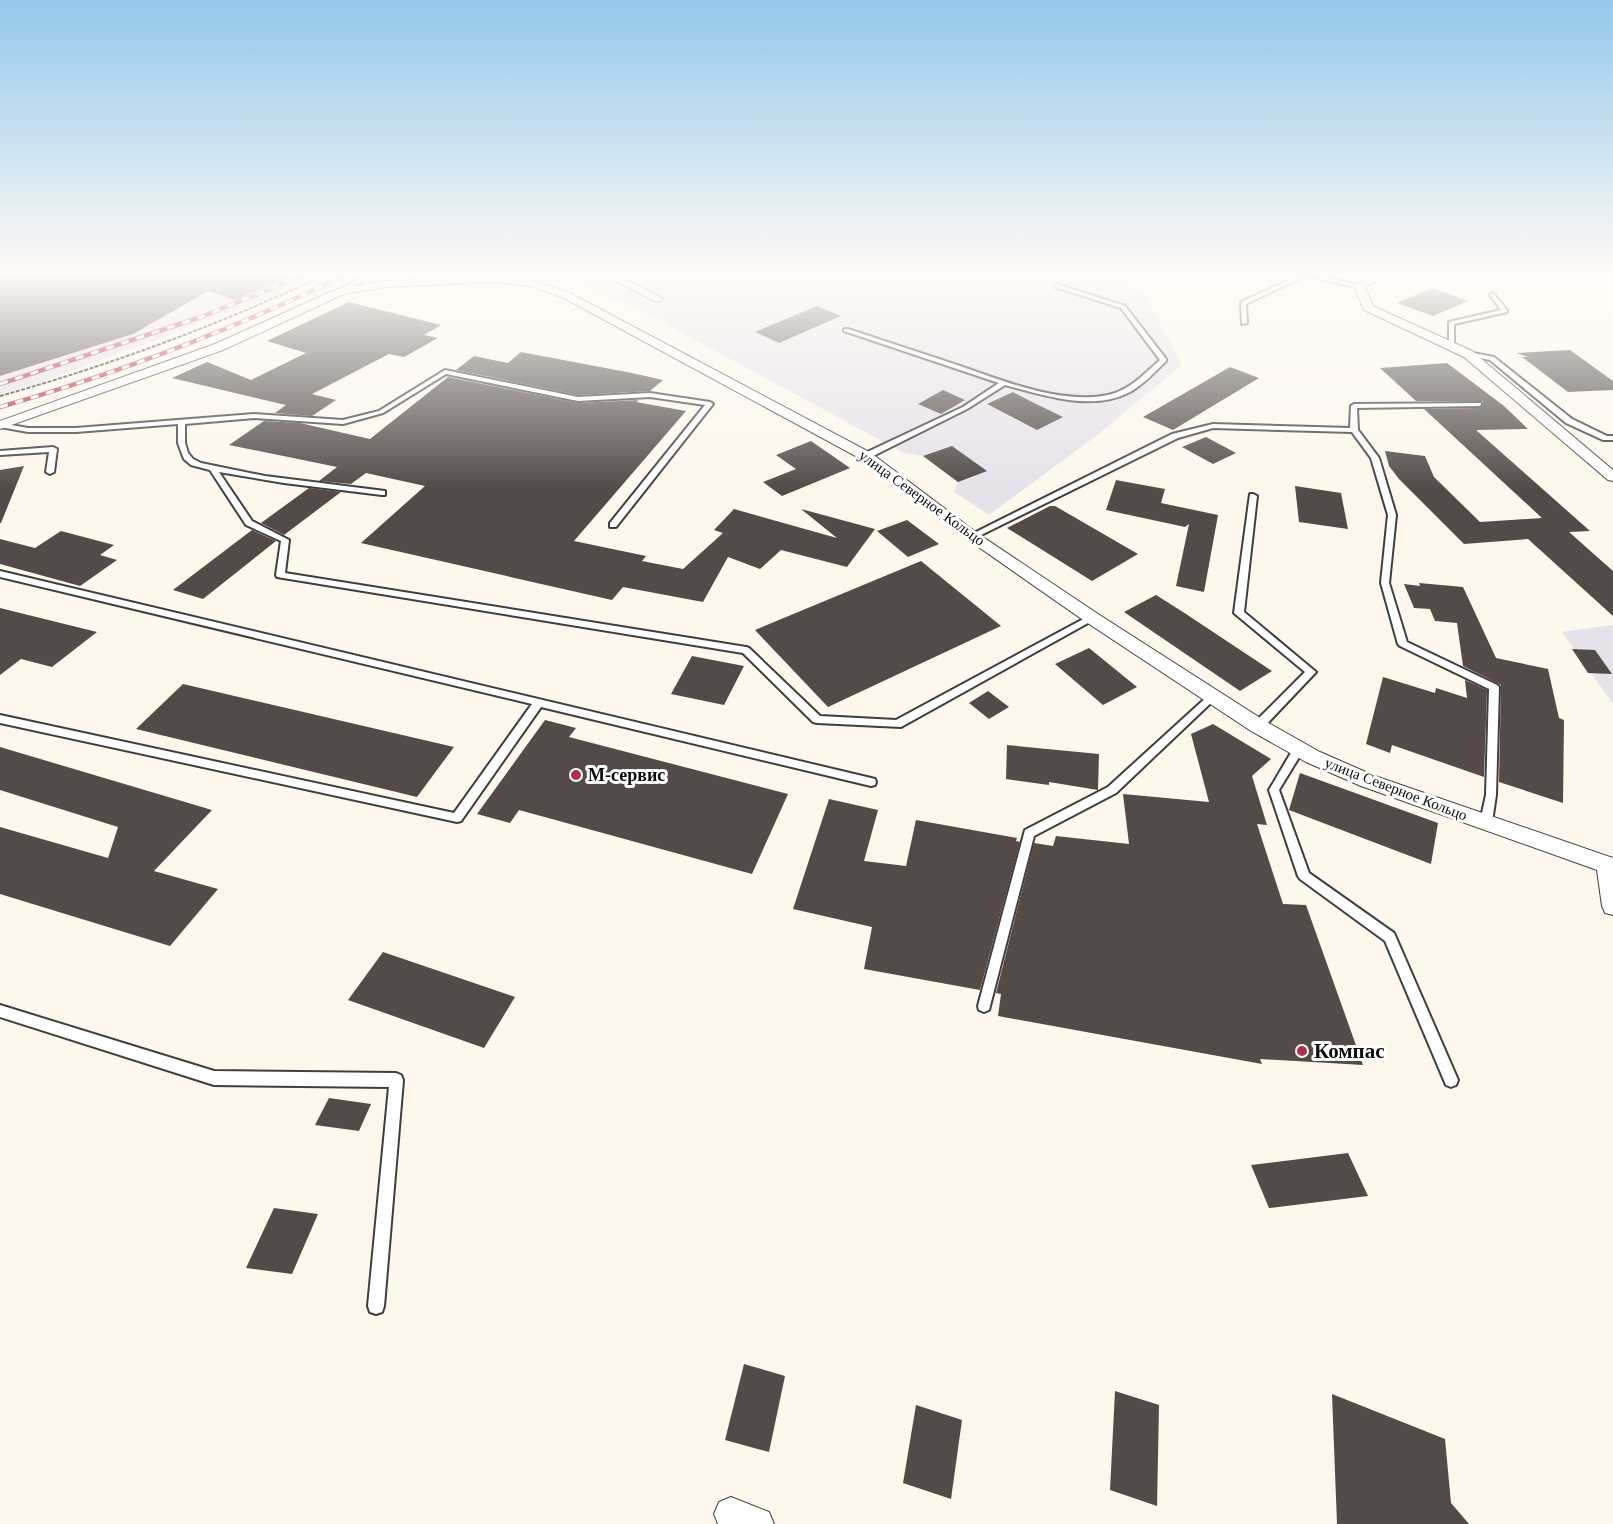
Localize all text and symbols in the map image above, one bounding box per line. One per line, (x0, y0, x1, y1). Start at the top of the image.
street label: улица Северное Кольцо (856, 447, 988, 549)
street label: улица Северное Кольцо (1322, 754, 1470, 824)
place label: М-сервис (588, 765, 665, 785)
marker: М-сервис (569, 768, 583, 782)
place label: Компас (1314, 1039, 1385, 1063)
marker: Компас (1295, 1044, 1309, 1058)

